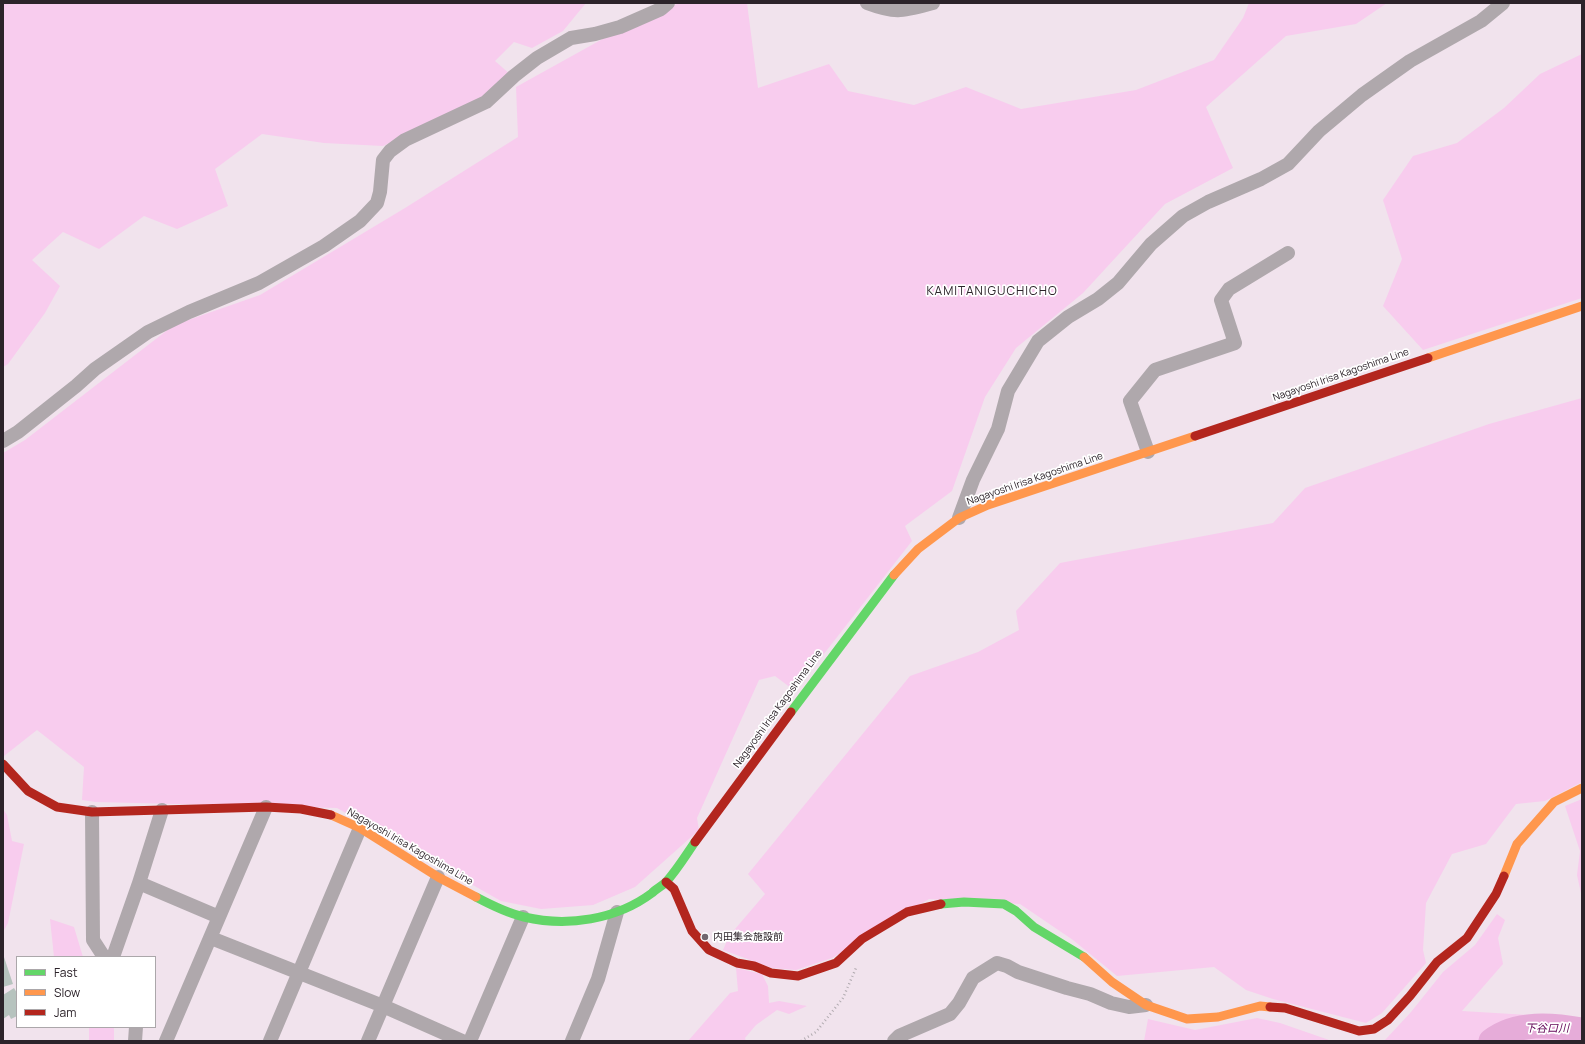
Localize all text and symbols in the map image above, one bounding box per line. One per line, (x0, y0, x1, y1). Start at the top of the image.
district label: KAMITANIGUCHICHO (926, 285, 1058, 299)
street label: Nagayoshi Irisa Kagoshima Line (1271, 346, 1411, 404)
street label: Nagayoshi Irisa Kagoshima Line (965, 450, 1105, 508)
street label: Nagayoshi Irisa Kagoshima Line (731, 648, 825, 770)
street label: Nagayoshi Irisa Kagoshima Line (345, 806, 475, 888)
place label: 内田集会施設前 (713, 931, 783, 943)
marker: 内田集会施設前 (700, 932, 710, 942)
legend (16, 956, 156, 1028)
text: Fast (54, 964, 78, 981)
text: Slow (54, 984, 80, 1001)
text: Jam (54, 1004, 76, 1021)
water label: 下谷口川 (1525, 1022, 1569, 1036)

